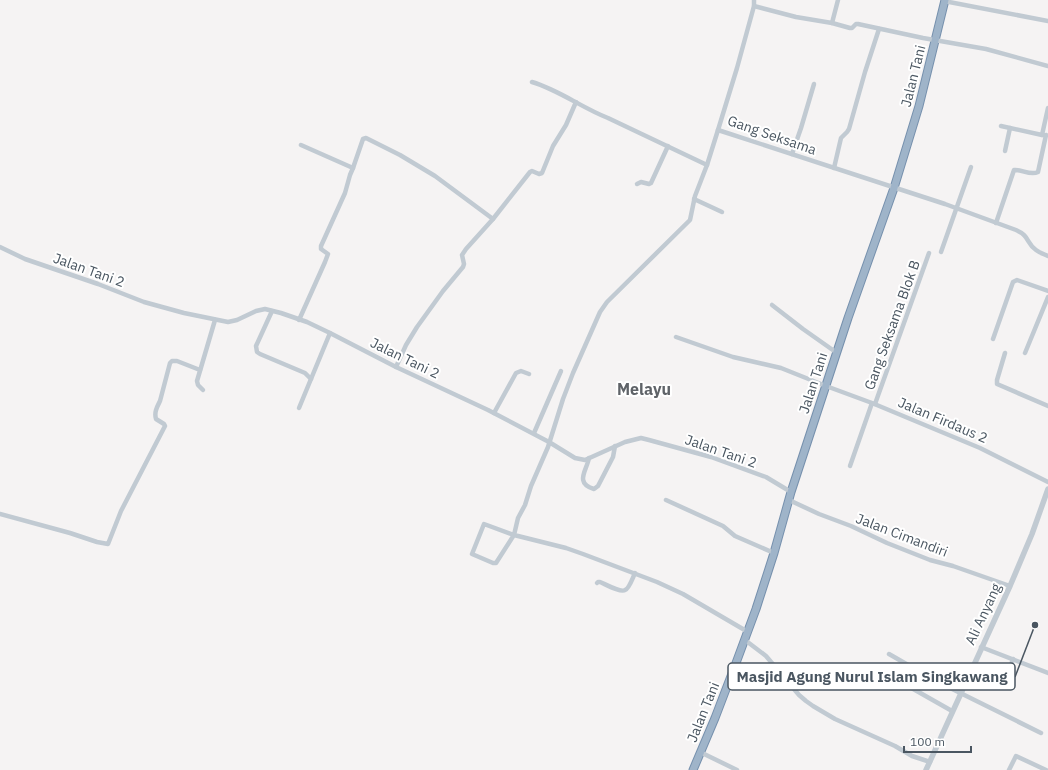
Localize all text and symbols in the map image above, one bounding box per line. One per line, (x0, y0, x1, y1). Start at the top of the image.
street label: Jalan Tani (897, 43, 929, 109)
street label: Gang Seksama (725, 111, 819, 159)
street label: Jalan Tani 2 (51, 249, 127, 291)
street label: Gang Seksama Blok B (860, 258, 924, 392)
street label: Jalan Tani 2 (367, 334, 443, 382)
street label: Jalan Tani (795, 350, 831, 416)
district label: Melayu (617, 379, 671, 399)
street label: Jalan Firdaus 2 (895, 393, 991, 447)
street label: Jalan Tani 2 (683, 430, 759, 472)
street label: Jalan Cimandiri (853, 509, 951, 561)
street label: Ali Anyang (961, 580, 1005, 648)
callout: Masjid Agung Nurul Islam Singkawang (728, 663, 1015, 690)
text: Masjid Agung Nurul Islam Singkawang (737, 667, 1008, 686)
street label: Jalan Tani (683, 679, 723, 745)
scale bar (904, 728, 971, 754)
text: 100 m (910, 734, 945, 749)

